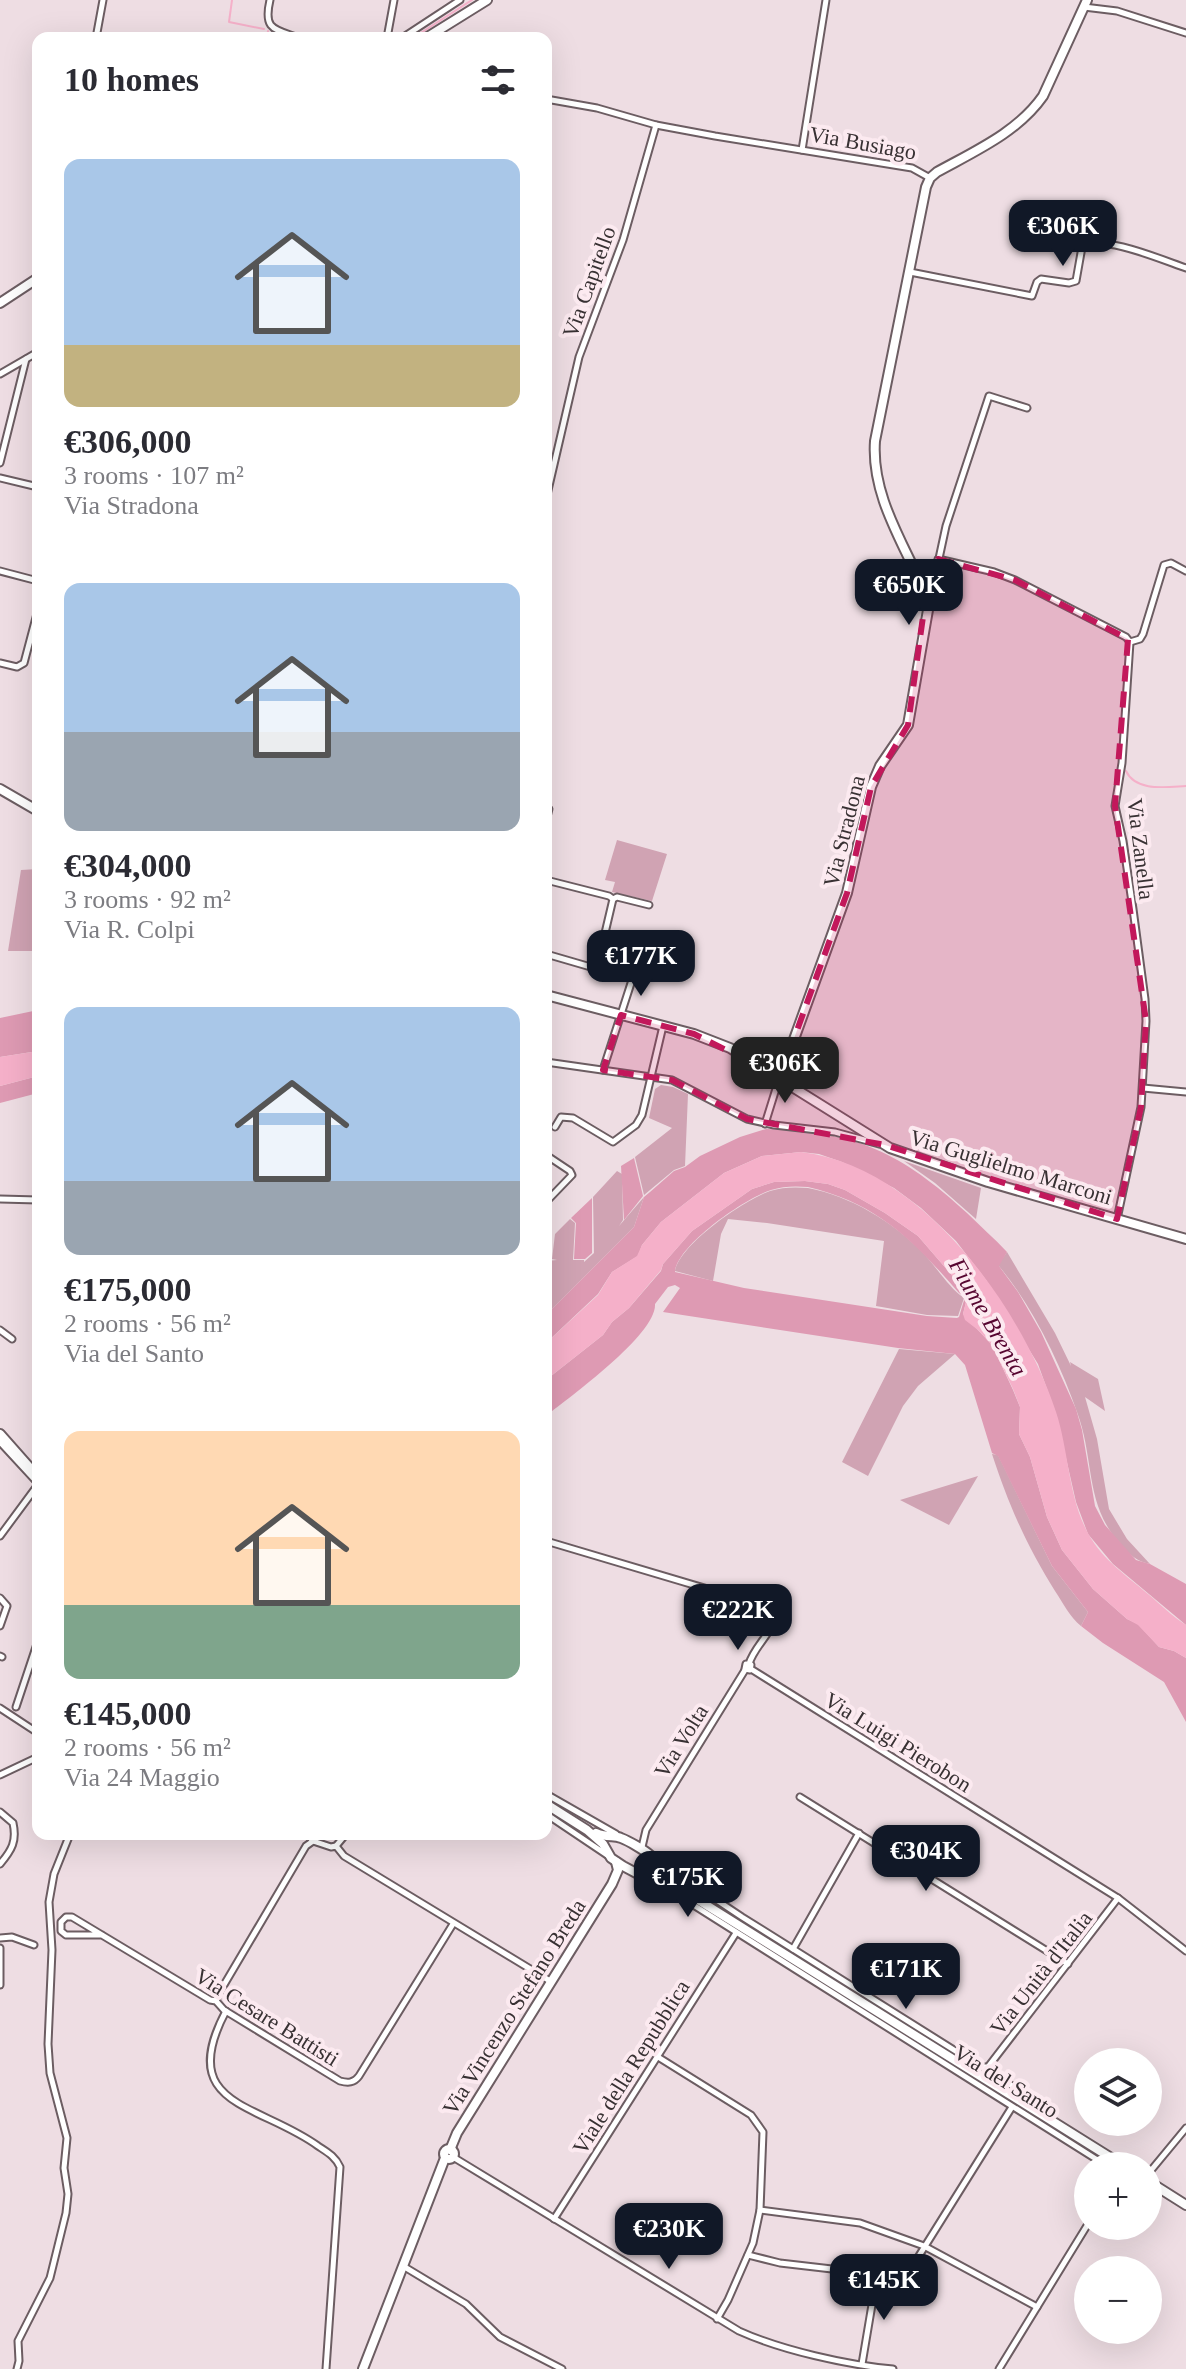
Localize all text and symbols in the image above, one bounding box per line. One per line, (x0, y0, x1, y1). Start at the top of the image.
icon: filters (476, 58, 520, 102)
text: 10 homes (64, 61, 199, 98)
street label: Via Busiago (808, 121, 918, 165)
pin: €306K (1007, 200, 1119, 268)
icon: home (220, 211, 364, 355)
text: €306K (1027, 211, 1099, 240)
street label: Via Capitello (557, 223, 621, 341)
text: €306,000 (64, 423, 192, 460)
text: 3 rooms · 107 m² (64, 461, 244, 490)
text: Via Stradona (64, 491, 199, 520)
pin: €650K (853, 559, 965, 627)
text: €650K (873, 570, 945, 599)
icon: home (220, 635, 364, 779)
street label: Via Stradona (818, 772, 870, 889)
street label: Via Zanella (1122, 797, 1160, 901)
text: €304,000 (64, 847, 192, 884)
text: 3 rooms · 92 m² (64, 885, 231, 914)
text: Via R. Colpi (64, 915, 195, 944)
pin: €177K (585, 930, 697, 998)
text: €177K (605, 941, 677, 970)
pin: €306K (729, 1037, 841, 1105)
text: €306K (749, 1048, 821, 1077)
icon: home (220, 1059, 364, 1203)
street label: Via Guglielmo Marconi (907, 1124, 1115, 1210)
water label: Fiume Brenta (943, 1253, 1032, 1381)
text: €175,000 (64, 1271, 192, 1308)
text: 2 rooms · 56 m² (64, 1309, 231, 1338)
text: Via del Santo (64, 1339, 204, 1368)
icon: home (220, 1483, 364, 1627)
pin: €222K (682, 1584, 794, 1652)
text: €222K (702, 1595, 774, 1624)
street label: Via Luigi Pierobon (820, 1687, 976, 1797)
text: €145,000 (64, 1695, 192, 1732)
street label: Via Volta (649, 1700, 713, 1782)
text: 2 rooms · 56 m² (64, 1733, 231, 1762)
text: Via 24 Maggio (64, 1763, 220, 1792)
pin: €304K (870, 1825, 982, 1893)
text: €304K (890, 1836, 962, 1865)
pin: €175K (632, 1851, 744, 1919)
text: €175K (652, 1862, 724, 1891)
street label: Via Vincenzo Stefano Breda (437, 1894, 591, 2119)
street label: Via Unità d'Italia (985, 1906, 1097, 2040)
pin: €171K (850, 1943, 962, 2011)
text: €171K (870, 1954, 942, 1983)
street label: Via Cesare Battisti (190, 1963, 344, 2071)
street label: Viale della Repubblica (567, 1975, 695, 2159)
street label: Via del Santo (949, 2039, 1063, 2123)
map controls (1074, 2048, 1162, 2344)
button: layers (1074, 2048, 1162, 2136)
button: + (1074, 2152, 1162, 2240)
pin: €230K (613, 2203, 725, 2271)
text: €230K (633, 2214, 705, 2243)
pin: €145K (828, 2254, 940, 2322)
button: − (1074, 2256, 1162, 2344)
text: €145K (848, 2265, 920, 2294)

